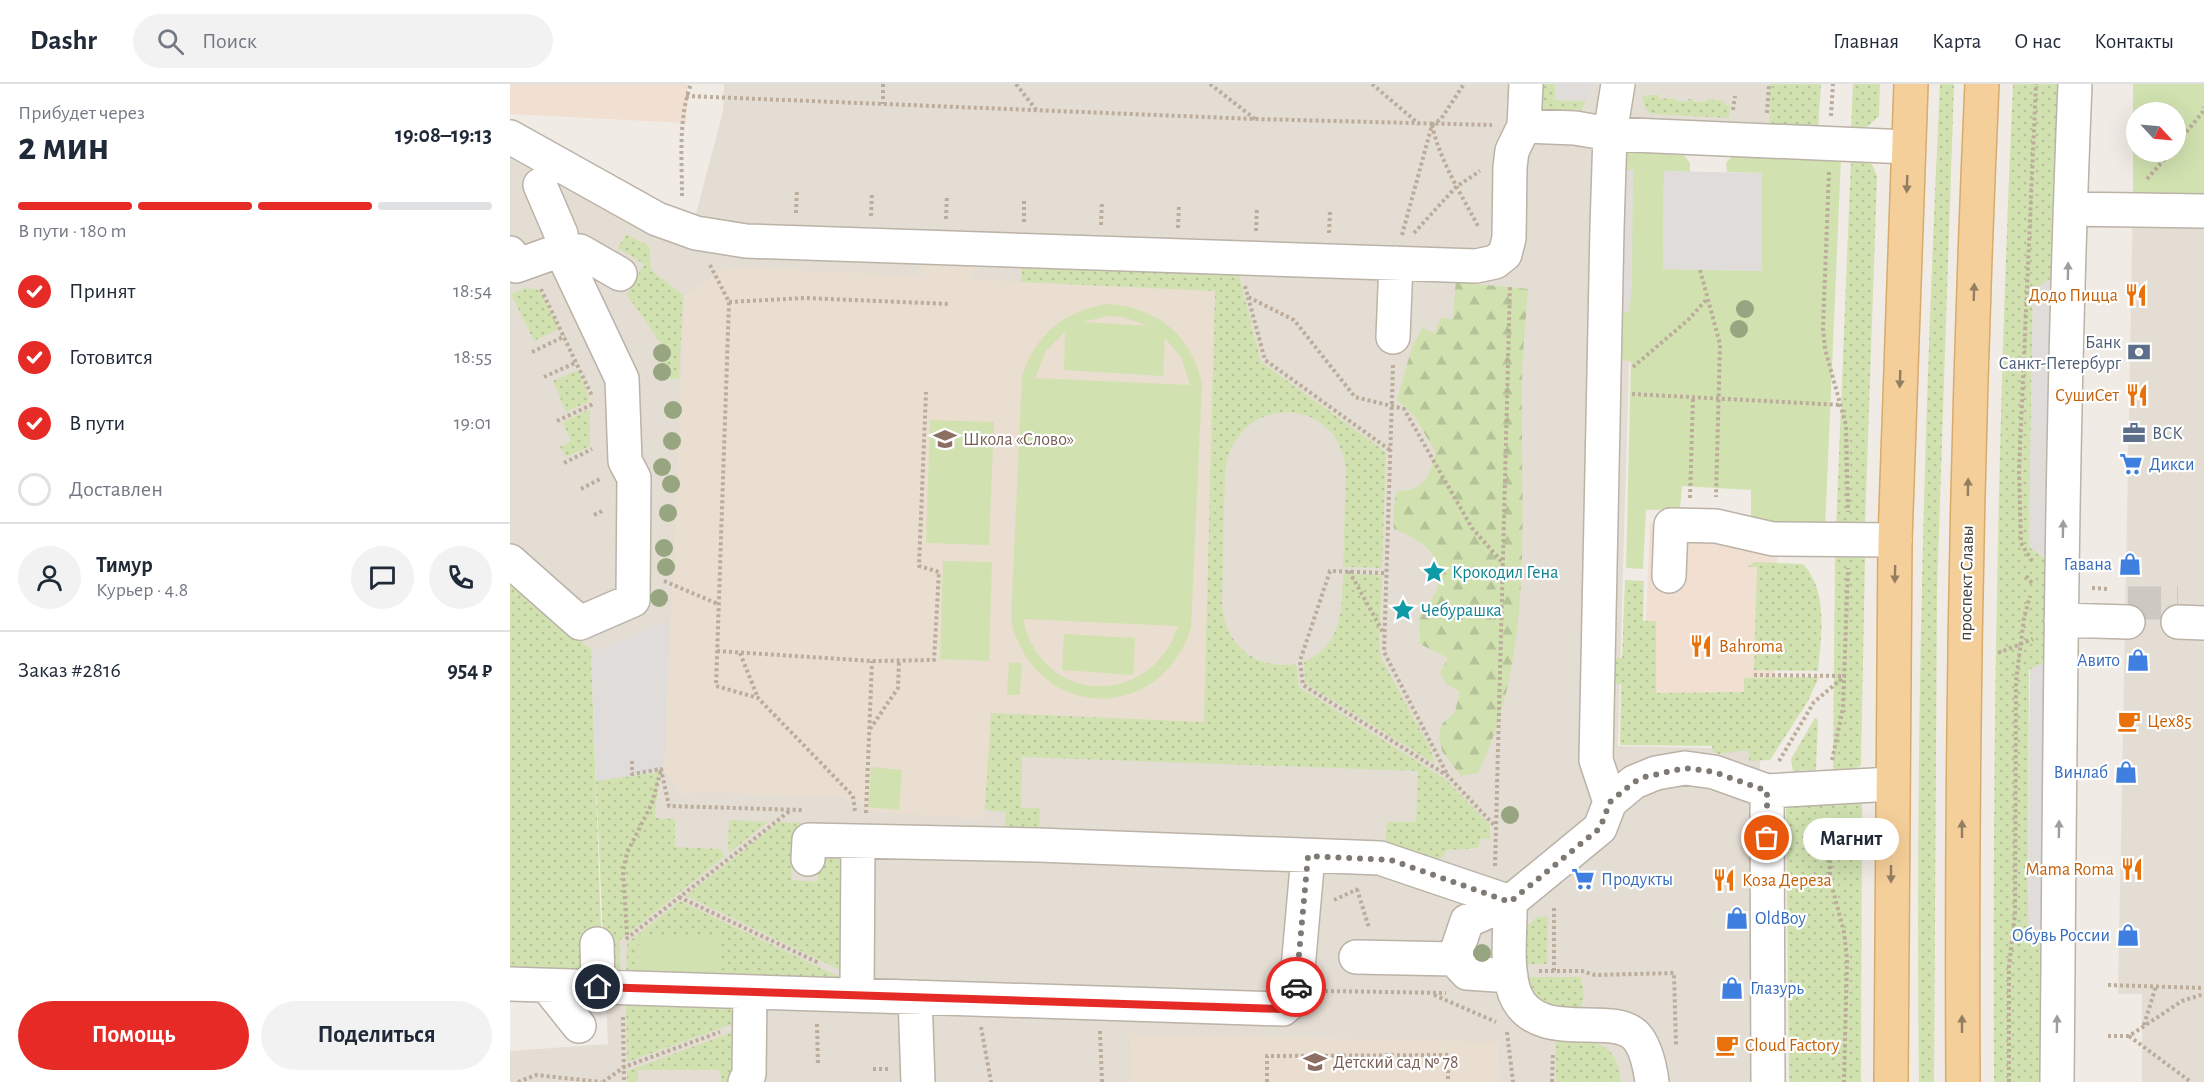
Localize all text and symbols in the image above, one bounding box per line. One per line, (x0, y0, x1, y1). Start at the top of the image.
search box (133, 14, 553, 68)
icon: search (154, 25, 187, 58)
text: Dashr (30, 27, 97, 55)
text: Поиск (202, 30, 257, 52)
text: Главная (1833, 31, 1899, 52)
text: Карта (1932, 31, 1981, 52)
text: О нас (2014, 31, 2061, 52)
text: Контакты (2094, 31, 2174, 52)
north arrow (2126, 102, 2186, 162)
map controls (2126, 102, 2186, 162)
text: Прибудет через (18, 103, 145, 123)
text: 19:08–19:13 (395, 124, 492, 146)
text: 2 мин (18, 128, 109, 167)
one-way arrow (1902, 175, 1911, 194)
text: В пути · 180 m (18, 221, 127, 241)
one-way arrow (2064, 261, 2073, 280)
icon: check (18, 275, 51, 308)
text: Принят (69, 280, 135, 302)
text: 18:54 (453, 281, 492, 301)
one-way arrow (1970, 282, 1979, 301)
restaurant icon: Додо Пицца (2123, 282, 2149, 308)
place label: Додо Пицца (2028, 287, 2118, 305)
place label: Банк Санкт-Петербург (1999, 334, 2122, 373)
bank icon: Банк Санкт-Петербург (2126, 339, 2152, 365)
icon: check (18, 341, 51, 374)
text: Готовится (69, 346, 153, 368)
text: 18:55 (454, 347, 492, 367)
one-way arrow (1895, 370, 1905, 389)
restaurant icon: СушиСет (2124, 382, 2150, 408)
place label: СушиСет (2055, 387, 2120, 405)
icon: check (18, 407, 51, 440)
text: В пути (69, 412, 125, 434)
text: 19:01 (454, 413, 492, 433)
office icon: ВСК (2121, 420, 2147, 446)
place label: ВСК (2152, 425, 2183, 443)
school or university icon: Школа «Слово» (932, 426, 958, 452)
place label: Школа «Слово» (963, 431, 1074, 449)
supermarket icon: Дикси (2118, 451, 2144, 477)
place label: Дикси (2149, 456, 2195, 474)
one-way arrow (1963, 477, 1973, 496)
text: Доставлен (69, 478, 163, 500)
one-way arrow (2059, 519, 2068, 538)
street label: проспект Славы (1957, 525, 1977, 641)
button: person (18, 546, 81, 609)
button: chat (351, 546, 414, 609)
button: phone (429, 546, 492, 609)
shop icon: Гавана (2117, 551, 2143, 577)
text: Тимур (96, 554, 153, 576)
place label: Гавана (2063, 556, 2112, 574)
place icon: Крокодил Гена (1421, 559, 1447, 585)
place label: Крокодил Гена (1452, 564, 1558, 582)
one-way arrow (1890, 565, 1900, 584)
text: Курьер · 4.8 (96, 580, 188, 600)
place icon: Чебурашка (1390, 597, 1416, 623)
place label: Чебурашка (1421, 601, 1502, 620)
restaurant icon: Bahroma (1688, 633, 1714, 659)
place label: Bahroma (1719, 638, 1783, 656)
shop icon: Авито (2125, 647, 2151, 673)
place label: Авито (2077, 652, 2120, 670)
text: Заказ #2816 (18, 659, 121, 681)
text: 954 ₽ (447, 659, 492, 681)
cafe icon: Цех85 (2116, 708, 2142, 734)
place label: Цех85 (2147, 713, 2192, 731)
shop icon: Винлаб (2113, 759, 2139, 785)
place label: Винлаб (2054, 763, 2108, 782)
pin (1741, 812, 1792, 863)
callout: Магнит (1803, 817, 1899, 859)
one-way arrow (1957, 819, 1967, 838)
one-way arrow (2054, 819, 2064, 838)
icon: bag (1750, 821, 1783, 854)
text: Магнит (1820, 829, 1882, 849)
restaurant icon: Mama Roma (2119, 856, 2145, 882)
place label: Mama Roma (2025, 861, 2114, 879)
one-way arrow (1886, 865, 1896, 884)
supermarket icon: Продукты (1570, 866, 1596, 892)
restaurant icon: Коза Дереза (1711, 867, 1737, 893)
place label: Продукты (1601, 871, 1673, 889)
place label: Коза Дереза (1742, 872, 1832, 890)
shop icon: OldBoy (1724, 905, 1750, 931)
place label: OldBoy (1755, 910, 1806, 928)
shop icon: Обувь России (2115, 922, 2141, 948)
place label: Обувь России (2012, 926, 2110, 945)
courier (1266, 957, 1326, 1017)
pin (572, 961, 623, 1012)
icon: home (581, 970, 614, 1003)
icon: car (1280, 971, 1313, 1004)
shop icon: Глазурь (1719, 975, 1745, 1001)
place label: Глазурь (1750, 980, 1804, 998)
button: Помощь (18, 1001, 249, 1070)
button: Поделиться (261, 1001, 492, 1070)
one-way arrow (1957, 1014, 1967, 1033)
one-way arrow (2052, 1014, 2062, 1033)
cafe icon: Cloud Factory (1714, 1032, 1740, 1058)
place label: Cloud Factory (1745, 1037, 1840, 1055)
school or university icon: Детский сад № 78 (1302, 1049, 1328, 1075)
place label: Детский сад № 78 (1333, 1054, 1459, 1072)

